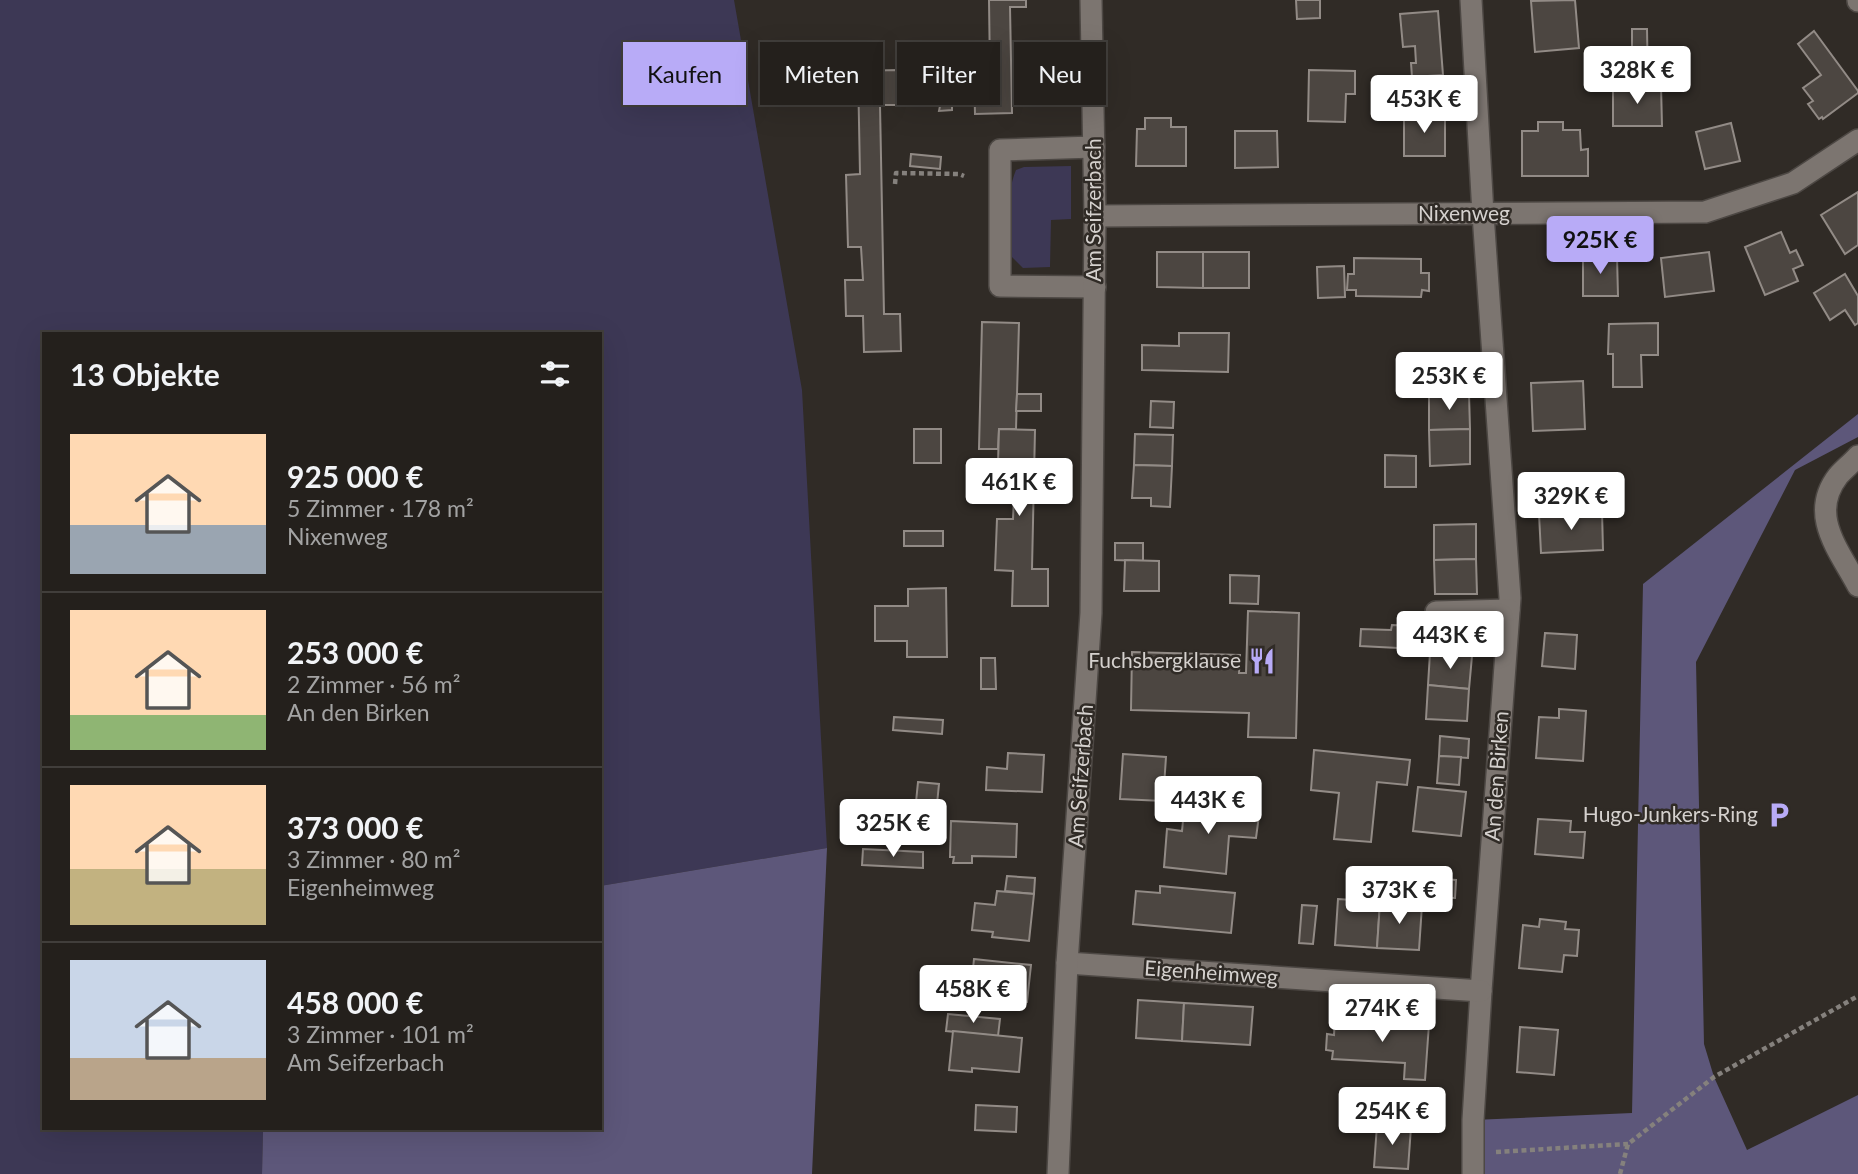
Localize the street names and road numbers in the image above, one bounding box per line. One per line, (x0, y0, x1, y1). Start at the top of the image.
street label: Am Seifzerbach (1080, 138, 1105, 282)
street label: Nixenweg (1418, 200, 1510, 225)
street label: Am Seifzerbach (1062, 703, 1097, 848)
street label: An den Birken (1478, 710, 1513, 842)
street label: Eigenheimweg (1143, 954, 1279, 989)

